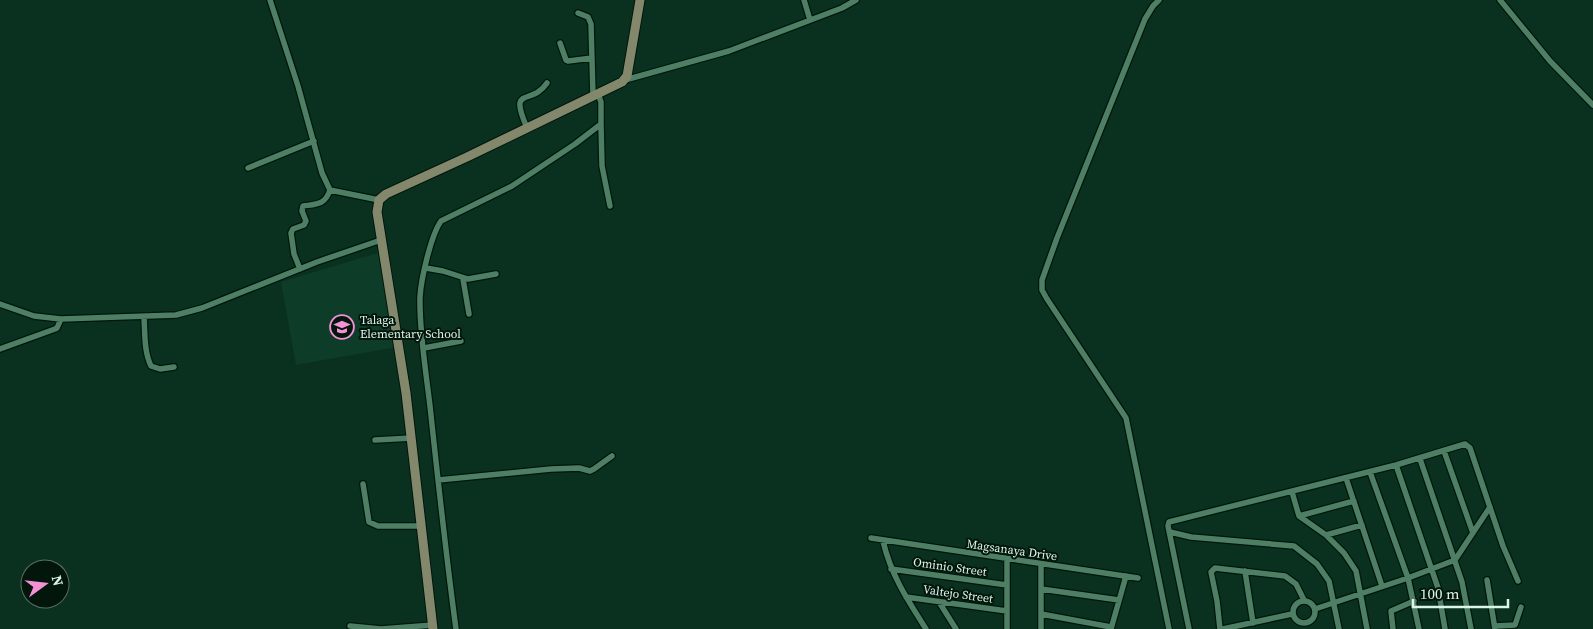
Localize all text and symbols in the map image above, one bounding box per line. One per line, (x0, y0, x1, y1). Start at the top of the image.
place label: Talaga Elementary School (360, 312, 461, 342)
school or university icon: Talaga Elementary School (329, 314, 355, 340)
street label: Magsanaya Drive (966, 536, 1058, 564)
street label: Ominio Street (912, 554, 988, 580)
north arrow (20, 559, 70, 609)
text: N (47, 573, 69, 588)
scale bar (1413, 576, 1508, 608)
street label: Valtejo Street (922, 581, 994, 607)
text: 100 m (1420, 583, 1460, 604)

